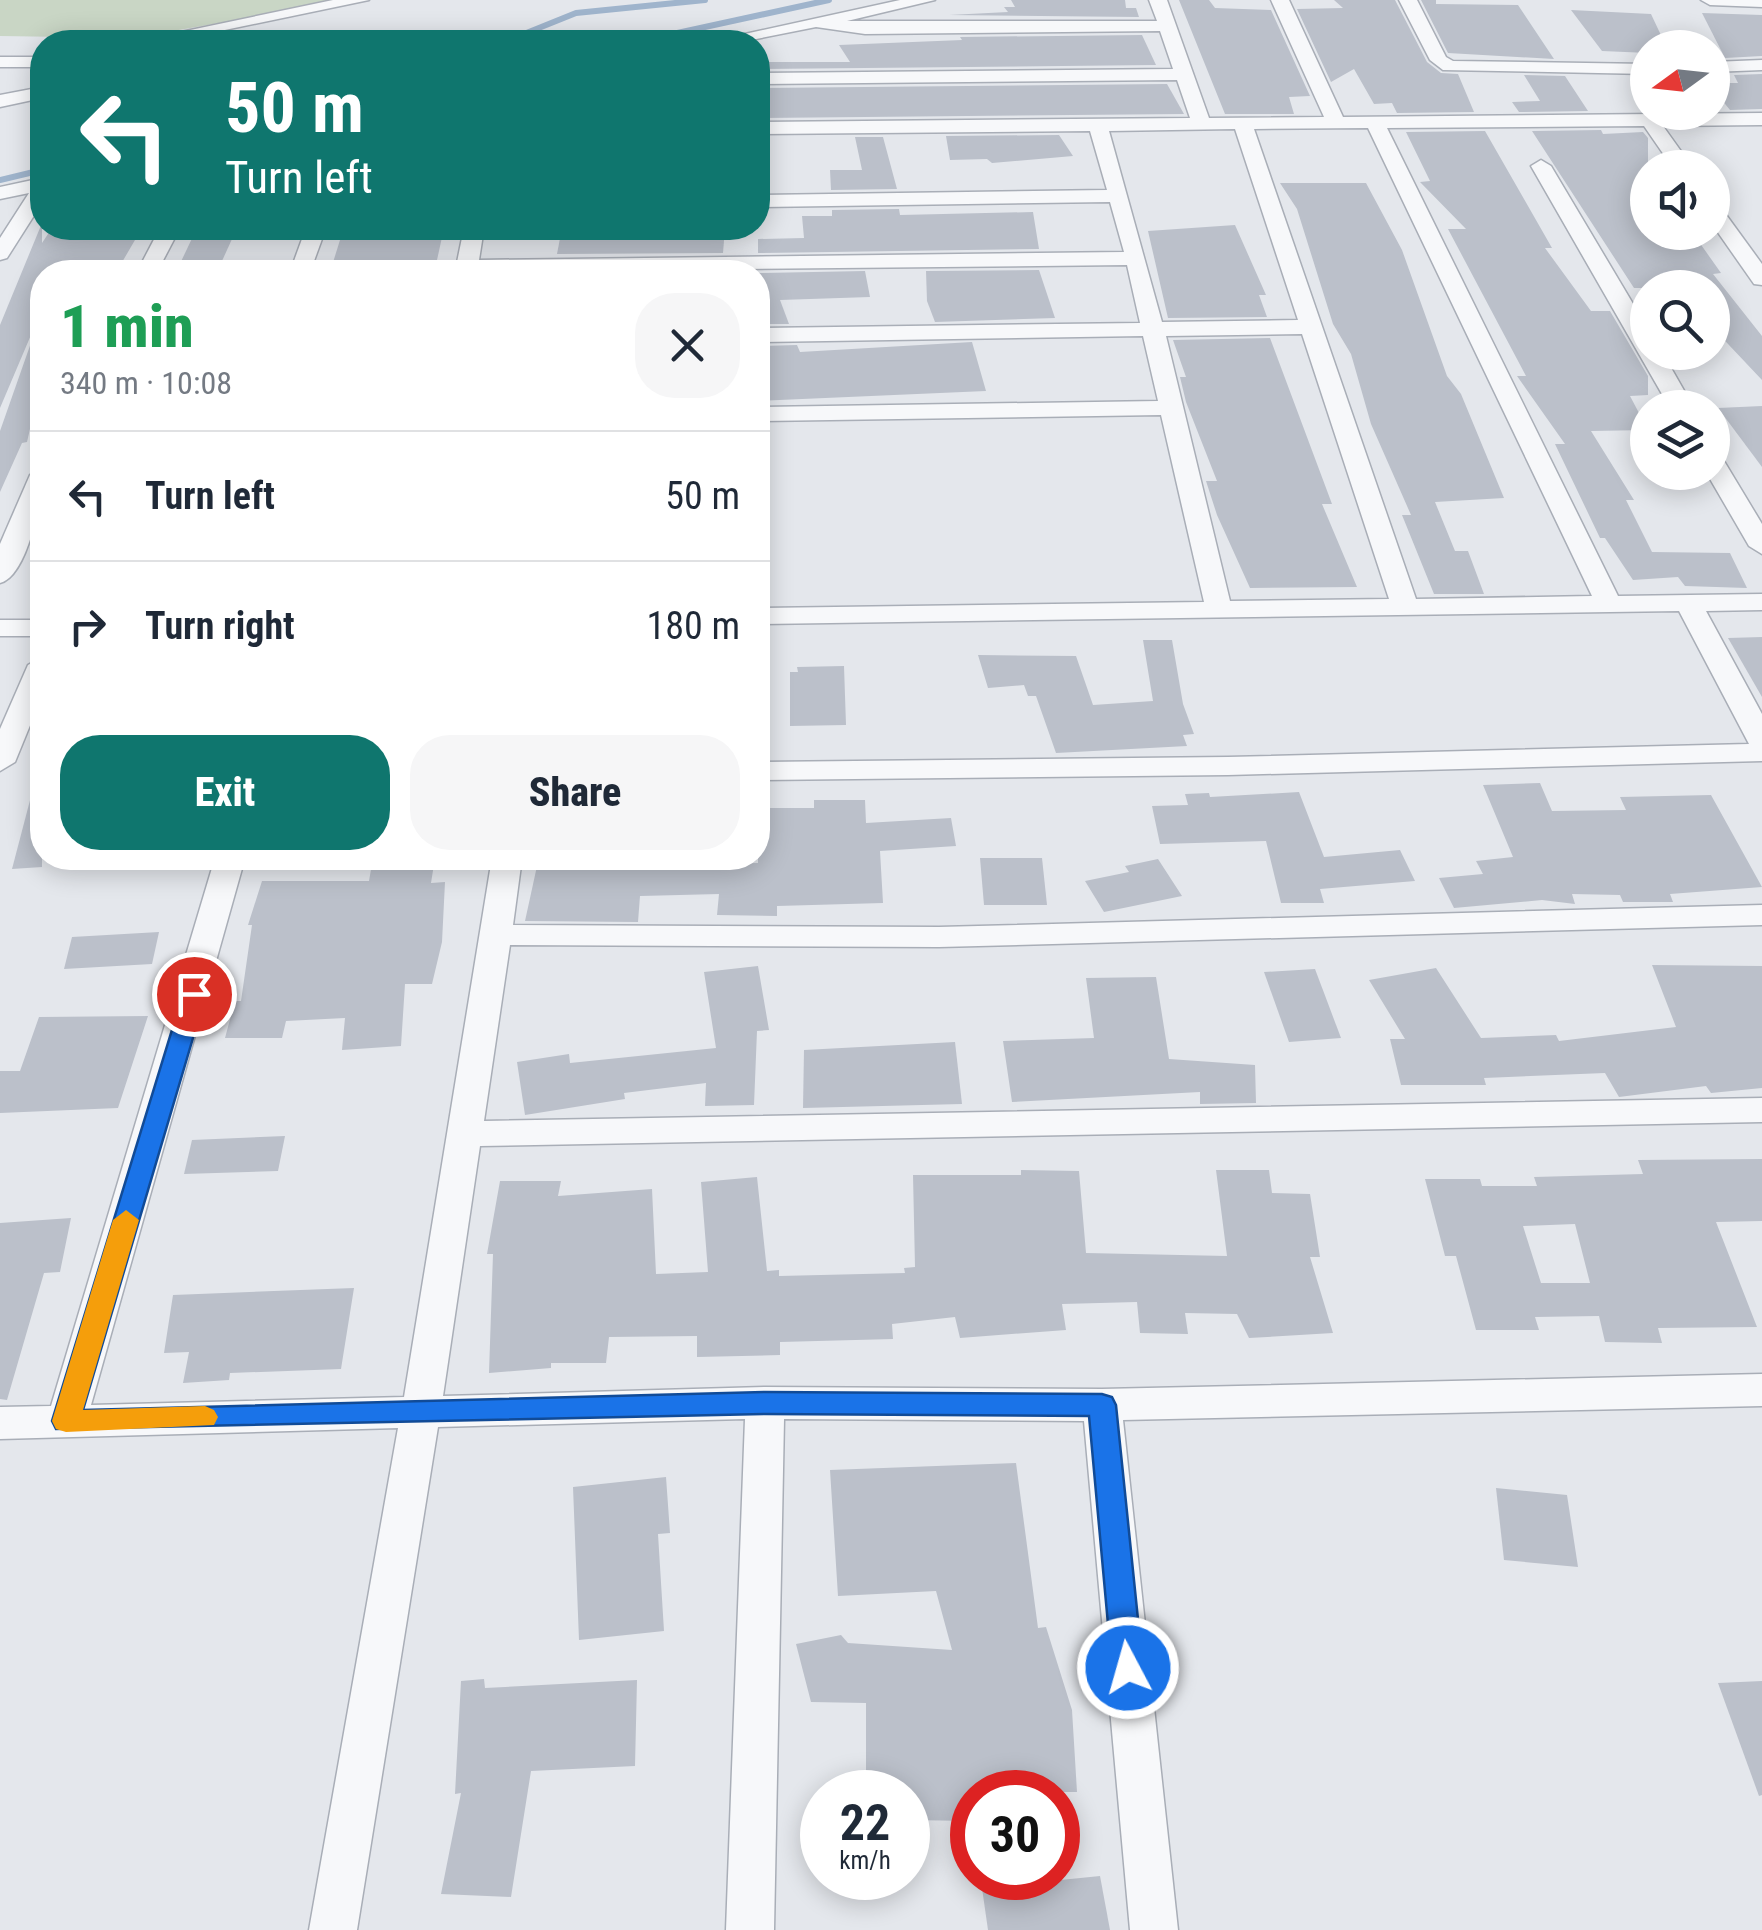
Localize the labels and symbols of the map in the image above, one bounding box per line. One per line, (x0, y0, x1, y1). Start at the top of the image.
north arrow (1630, 30, 1730, 130)
pin (152, 952, 237, 1037)
position arrow (1076, 1616, 1180, 1720)
speed limit sign: 30 (950, 1770, 1080, 1900)

